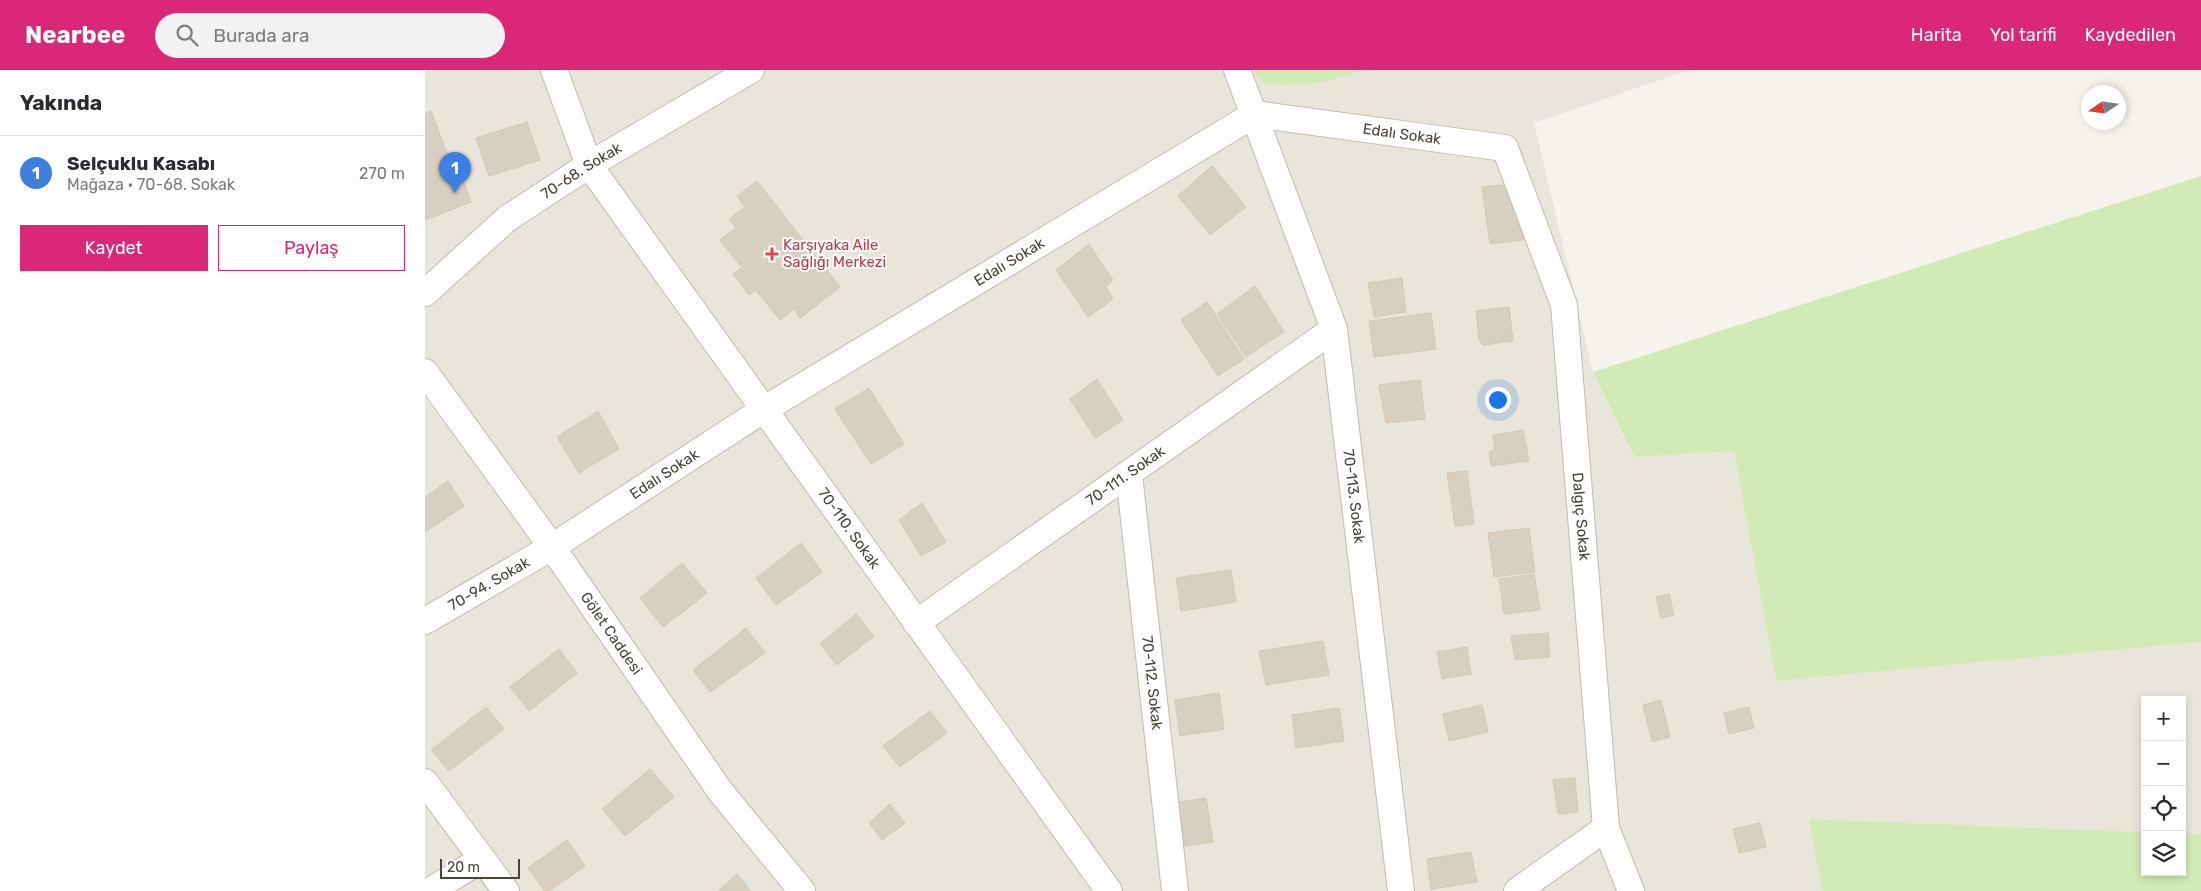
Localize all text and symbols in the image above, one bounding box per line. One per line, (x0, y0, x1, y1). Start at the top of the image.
search box (155, 13, 505, 58)
text: Nearbee (25, 21, 125, 49)
icon: search (173, 21, 201, 49)
text: Burada ara (213, 24, 309, 47)
text: Harita (1911, 24, 1962, 46)
text: Yol tarifi (1990, 24, 2057, 46)
text: Kaydedilen (2085, 24, 2176, 46)
north arrow (2081, 85, 2126, 130)
text: Yakında (20, 90, 102, 115)
street label: Edalı Sokak (1362, 120, 1442, 148)
street label: 70-68. Sokak (537, 139, 625, 203)
text: Selçuklu Kasabı (67, 152, 215, 175)
pin: 1 (439, 152, 471, 193)
text: 1 (32, 164, 40, 183)
text: 270 m (359, 164, 405, 183)
text: Mağaza · 70-68. Sokak (67, 175, 235, 194)
button: Kaydet (20, 225, 208, 271)
button: Paylaş (218, 225, 405, 271)
street label: Edalı Sokak (971, 234, 1048, 290)
place label: Karşıyaka Aile Sağlığı Merkezi (783, 236, 886, 271)
marker: Karşıyaka Aile Sağlığı Merkezi (765, 247, 779, 261)
your location (1485, 387, 1511, 413)
street label: 70-111. Sokak (1082, 442, 1169, 510)
street label: Edalı Sokak (626, 445, 703, 503)
street label: 70-113. Sokak (1339, 448, 1369, 545)
street label: Dalgıç Sokak (1568, 472, 1594, 562)
street label: 70-110. Sokak (814, 484, 884, 572)
street label: 70-94. Sokak (445, 553, 533, 614)
street label: Gölet Caddesi (577, 589, 646, 678)
street label: 70-112. Sokak (1138, 635, 1166, 731)
map controls (2141, 696, 2186, 876)
button: + (2141, 696, 2186, 741)
button: − (2141, 741, 2186, 786)
button: locate (2141, 786, 2186, 831)
button: layers (2141, 831, 2186, 876)
scale bar (440, 856, 520, 879)
text: 20 m (447, 859, 480, 876)

